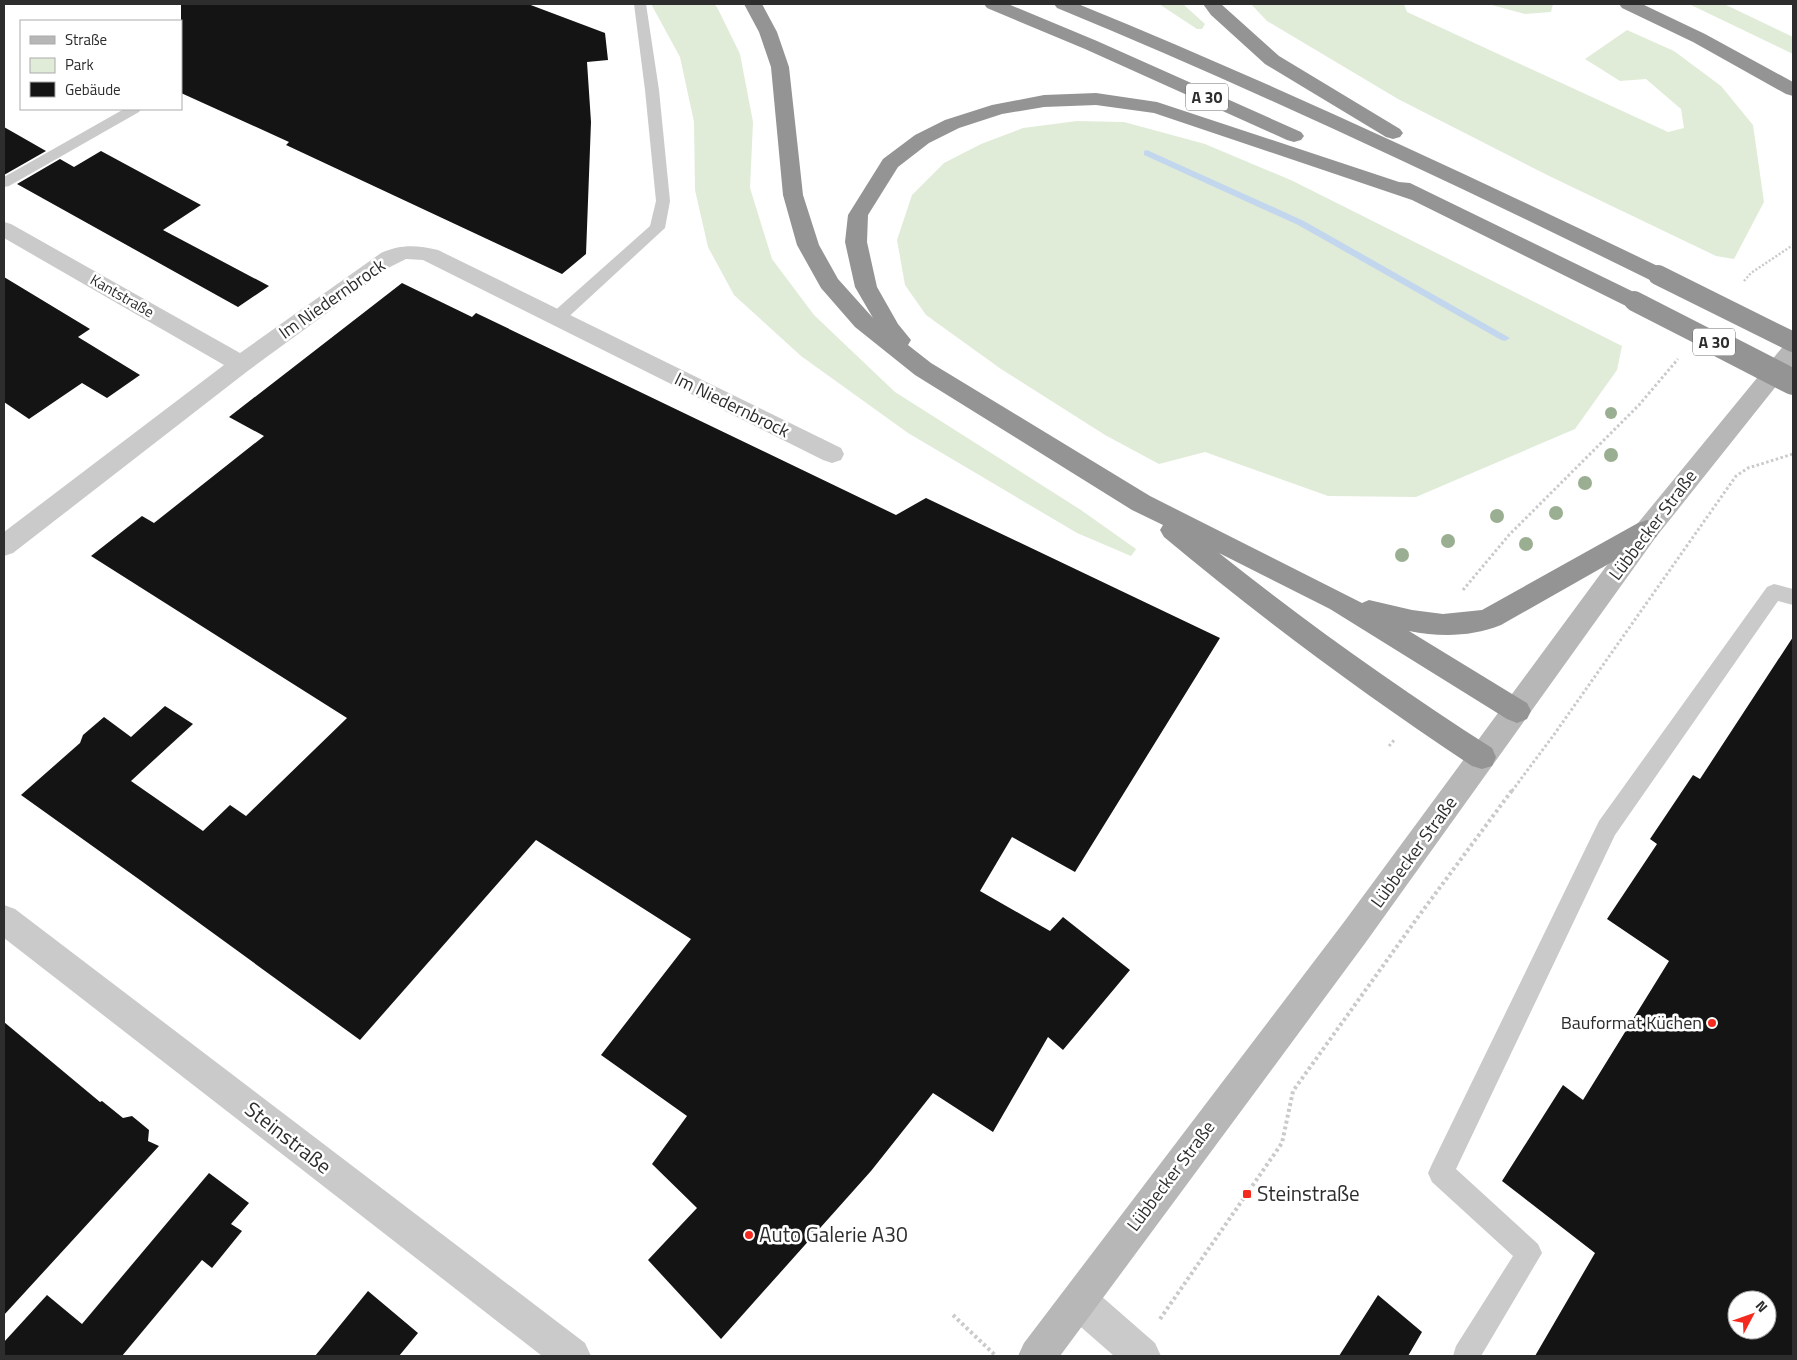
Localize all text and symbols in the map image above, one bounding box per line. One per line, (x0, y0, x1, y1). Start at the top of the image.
legend (20, 20, 182, 110)
text: Straße (65, 28, 107, 51)
text: Park (65, 53, 94, 76)
text: Gebäude (65, 78, 121, 101)
road number: A 30 (1186, 84, 1228, 110)
street label: Im Niedernbrock (273, 252, 391, 345)
street label: Kantstraße (86, 268, 159, 323)
road number: A 30 (1693, 328, 1735, 356)
street label: Im Niedernbrock (670, 365, 794, 444)
street label: Lübbecker Straße (1602, 464, 1703, 586)
street label: Lübbecker Straße (1364, 790, 1463, 913)
place label: Bauformat Küchen (1561, 1009, 1702, 1036)
marker: Bauformat Küchen (1706, 1017, 1718, 1029)
street label: Steinstraße (238, 1093, 339, 1181)
street label: Lübbecker Straße (1120, 1115, 1221, 1237)
place label: Steinstraße (1257, 1177, 1360, 1209)
marker: Steinstraße (1241, 1188, 1253, 1200)
place label: Auto Galerie A30 (759, 1218, 908, 1250)
marker: Auto Galerie A30 (743, 1229, 755, 1241)
north arrow (1727, 1290, 1777, 1340)
text: N (1751, 1296, 1773, 1317)

